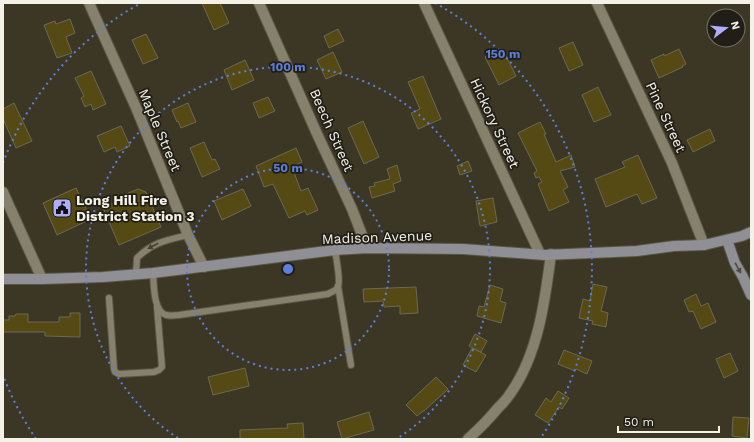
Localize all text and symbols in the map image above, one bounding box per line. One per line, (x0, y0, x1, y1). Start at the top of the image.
north arrow (706, 8, 746, 48)
text: N (728, 20, 743, 31)
text: 150 m (486, 47, 520, 61)
text: 100 m (270, 60, 306, 74)
street label: Hickory Street (467, 75, 523, 171)
street label: Pine Street (643, 79, 689, 155)
street label: Maple Street (135, 86, 185, 174)
street label: Beech Street (307, 86, 357, 174)
text: 50 m (273, 161, 303, 175)
place label: Long Hill Fire District Station 3 (76, 192, 195, 224)
public building icon: Long Hill Fire District Station 3 (51, 197, 73, 219)
street label: Madison Avenue (322, 227, 432, 247)
one-way arrow (148, 243, 159, 249)
centre of rings (281, 262, 295, 276)
one-way arrow (734, 262, 741, 274)
scale bar (618, 408, 719, 434)
text: 50 m (624, 415, 654, 429)

